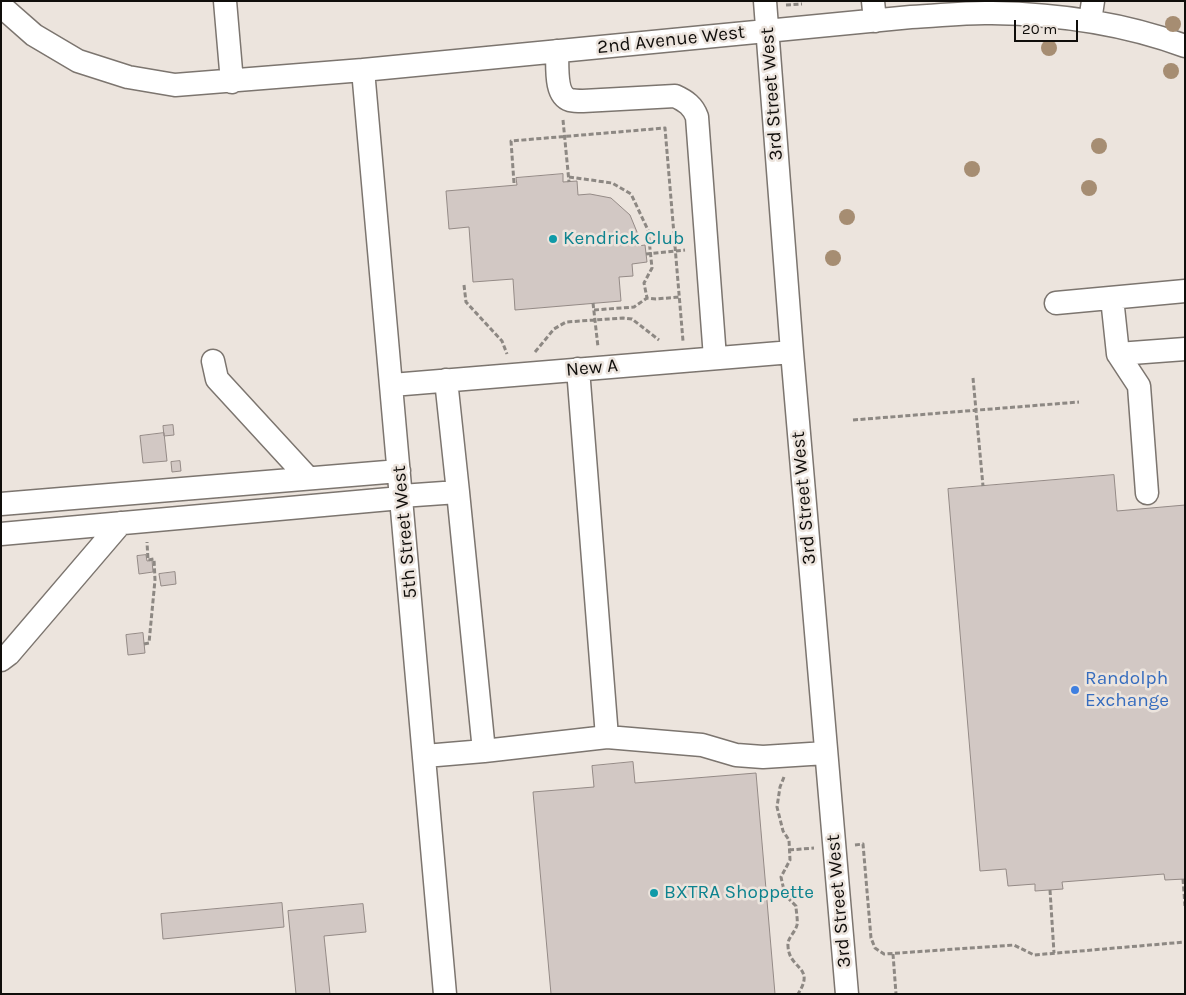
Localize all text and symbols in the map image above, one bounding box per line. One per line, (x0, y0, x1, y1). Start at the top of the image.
scale bar (1016, 10, 1080, 42)
text: 20 m (1022, 20, 1057, 38)
street label: 2nd Avenue West (596, 21, 746, 59)
street label: 3rd Street West (756, 26, 788, 162)
place label: Kendrick Club (563, 228, 684, 250)
marker: Kendrick Club (547, 233, 559, 245)
street label: New A (565, 354, 619, 382)
street label: 3rd Street West (787, 430, 821, 566)
street label: 5th Street West (388, 464, 422, 600)
place label: Randolph Exchange (1085, 668, 1169, 712)
marker: Randolph Exchange (1069, 684, 1081, 696)
street label: 3rd Street West (822, 833, 856, 969)
place label: BXTRA Shoppette (664, 882, 814, 904)
marker: BXTRA Shoppette (648, 887, 660, 899)

